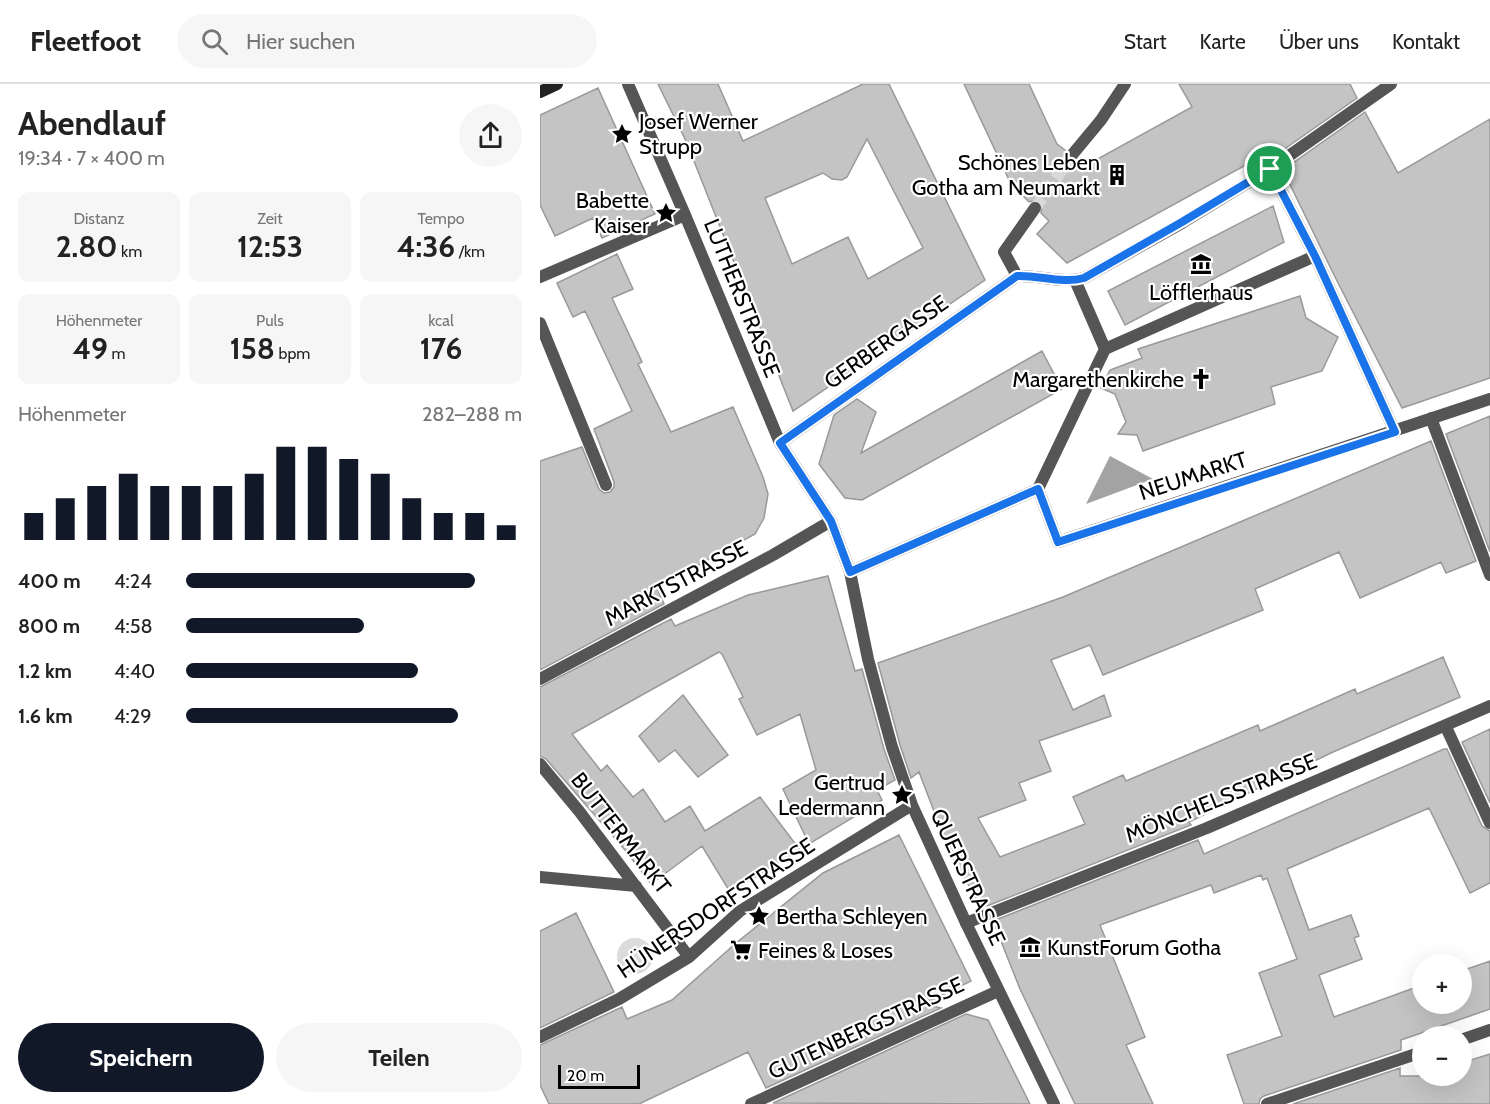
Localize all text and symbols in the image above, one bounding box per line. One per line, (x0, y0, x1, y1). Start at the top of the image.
search box (177, 14, 597, 68)
text: Fleetfoot (30, 24, 141, 58)
icon: search (198, 25, 231, 58)
text: Hier suchen (246, 28, 355, 55)
text: Start (1124, 29, 1167, 54)
text: Karte (1200, 29, 1246, 54)
text: Über uns (1279, 29, 1359, 54)
text: Kontakt (1392, 29, 1460, 54)
text: Abendlauf (18, 103, 166, 143)
button: share (459, 104, 522, 167)
place label: Josef Werner Strupp (638, 108, 758, 160)
place icon: Josef Werner Strupp (610, 122, 634, 146)
pin (1244, 143, 1295, 194)
text: 19:34 · 7 × 400 m (18, 146, 165, 170)
place label: Schönes Leben Gotha am Neumarkt (912, 149, 1101, 201)
icon: arrive (1253, 152, 1286, 185)
building icon: Schönes Leben Gotha am Neumarkt (1105, 163, 1129, 187)
place label: Babette Kaiser (576, 187, 649, 239)
place icon: Babette Kaiser (654, 201, 678, 225)
text: Distanz (73, 209, 125, 228)
text: Zeit (257, 209, 283, 228)
text: Tempo (417, 209, 465, 228)
street label: LUTHERSTRASSE (698, 215, 786, 381)
text: 2.80 (56, 228, 118, 265)
text: 12:53 (237, 228, 303, 265)
text: 4:36 (397, 228, 455, 265)
text: km (118, 242, 142, 261)
text: /km (455, 242, 485, 261)
museum icon: Löfflerhaus (1189, 252, 1213, 276)
place label: Löfflerhaus (1149, 279, 1253, 306)
street label: GERBERGASSE (819, 289, 953, 395)
text: Höhenmeter (56, 311, 142, 330)
text: Puls (256, 311, 284, 330)
text: kcal (428, 311, 454, 330)
text: 49 (72, 330, 108, 367)
text: 158 (230, 330, 275, 367)
text: 176 (420, 330, 462, 367)
text: m (108, 344, 126, 363)
text: bpm (275, 344, 310, 363)
place label: Margarethenkirche (1012, 366, 1184, 393)
church icon: Margarethenkirche (1189, 367, 1213, 391)
text: Höhenmeter (18, 402, 126, 426)
text: 282–288 m (422, 402, 522, 426)
street label: NEUMARKT (1135, 446, 1251, 506)
street label: MARKTSTRASSE (600, 534, 752, 632)
text: 400 m (18, 569, 81, 593)
text: 4:24 (114, 569, 152, 593)
text: 800 m (18, 614, 80, 638)
text: 4:58 (114, 614, 153, 638)
text: 1.2 km (18, 659, 72, 683)
text: 4:40 (114, 659, 155, 683)
text: 1.6 km (18, 704, 73, 728)
text: 4:29 (114, 704, 152, 728)
street label: MÖNCHELSSTRASSE (1121, 747, 1321, 849)
street label: BUTTERMARKT (565, 767, 677, 899)
place label: Gertrud Ledermann (778, 769, 885, 821)
place icon: Gertrud Ledermann (890, 783, 914, 807)
street label: QUERSTRASSE (925, 804, 1011, 950)
street label: HÜNERSDORFSTRASSE (612, 832, 820, 984)
place label: Bertha Schleyen (776, 903, 928, 930)
place icon: Bertha Schleyen (747, 904, 771, 928)
place label: KunstForum Gotha (1047, 934, 1221, 961)
museum icon: KunstForum Gotha (1018, 935, 1042, 959)
place label: Feines & Loses (758, 937, 893, 964)
supermarket icon: Feines & Loses (729, 938, 753, 962)
map controls (1412, 954, 1472, 1086)
button: + (1412, 954, 1472, 1014)
street label: GUTENBERGSTRASSE (764, 971, 968, 1085)
button: Speichern (18, 1023, 264, 1092)
button: Teilen (276, 1023, 522, 1092)
button: − (1412, 1026, 1472, 1086)
scale bar (558, 1062, 640, 1090)
text: 20 m (567, 1066, 604, 1085)

